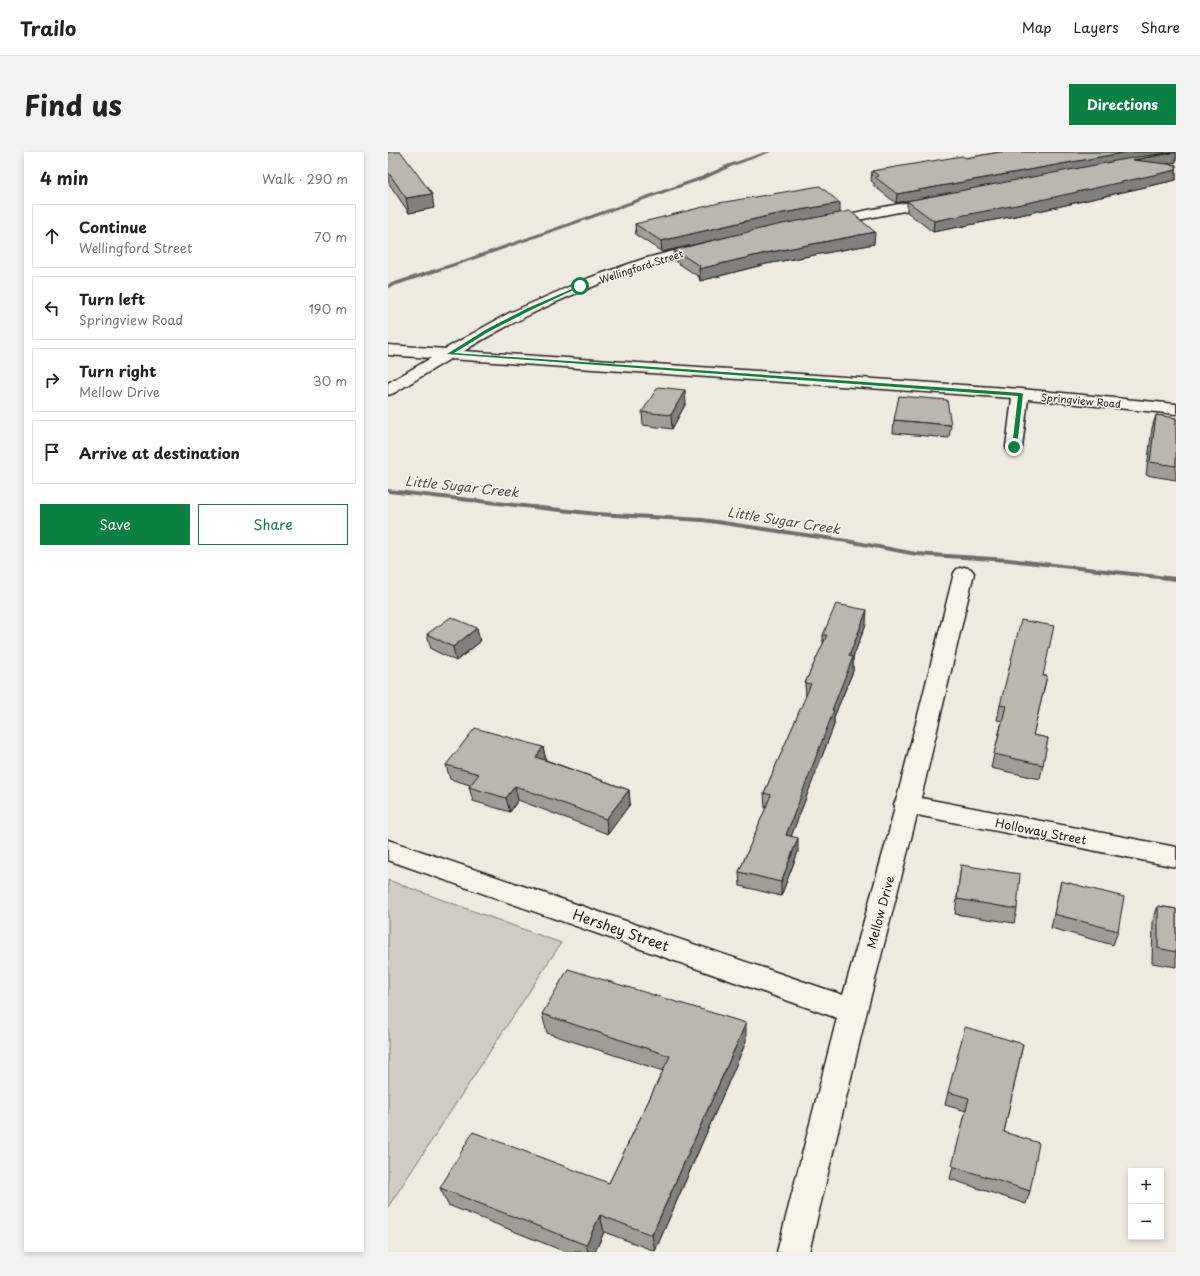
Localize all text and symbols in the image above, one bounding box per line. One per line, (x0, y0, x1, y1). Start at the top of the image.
text: Trailo (20, 14, 76, 42)
text: Map (1022, 17, 1052, 38)
text: Layers (1074, 17, 1119, 38)
text: Share (1141, 17, 1180, 38)
text: Find us (24, 83, 122, 126)
button: Directions (1069, 84, 1176, 125)
text: 4 min (40, 165, 88, 191)
text: Walk · 290 m (262, 169, 348, 188)
text: Continue (79, 215, 147, 238)
icon: ahead (41, 225, 63, 247)
text: 70 m (314, 227, 347, 246)
text: Wellingford Street (79, 238, 192, 257)
street label: Wellingford Street (597, 245, 685, 287)
route start (571, 277, 589, 295)
text: Turn left (79, 287, 145, 310)
icon: left (41, 297, 63, 319)
text: 190 m (308, 299, 347, 318)
text: Springview Road (79, 310, 183, 329)
text: Turn right (79, 359, 156, 382)
icon: right (41, 369, 63, 391)
text: 30 m (313, 371, 347, 390)
text: Mellow Drive (79, 382, 160, 401)
street label: Springview Road (1040, 389, 1122, 411)
route end (1005, 438, 1023, 456)
icon: arrive (41, 441, 63, 463)
text: Arrive at destination (79, 441, 240, 464)
water label: Little Sugar Creek (404, 471, 521, 502)
water label: Little Sugar Creek (726, 502, 843, 538)
button: Save (40, 504, 190, 545)
button: Share (198, 504, 348, 545)
street label: Holloway Street (994, 813, 1088, 849)
street label: Mellow Drive (862, 873, 898, 950)
street label: Hershey Street (570, 904, 672, 956)
map controls (1128, 1168, 1164, 1240)
button: + (1128, 1168, 1164, 1204)
button: − (1128, 1204, 1164, 1240)

